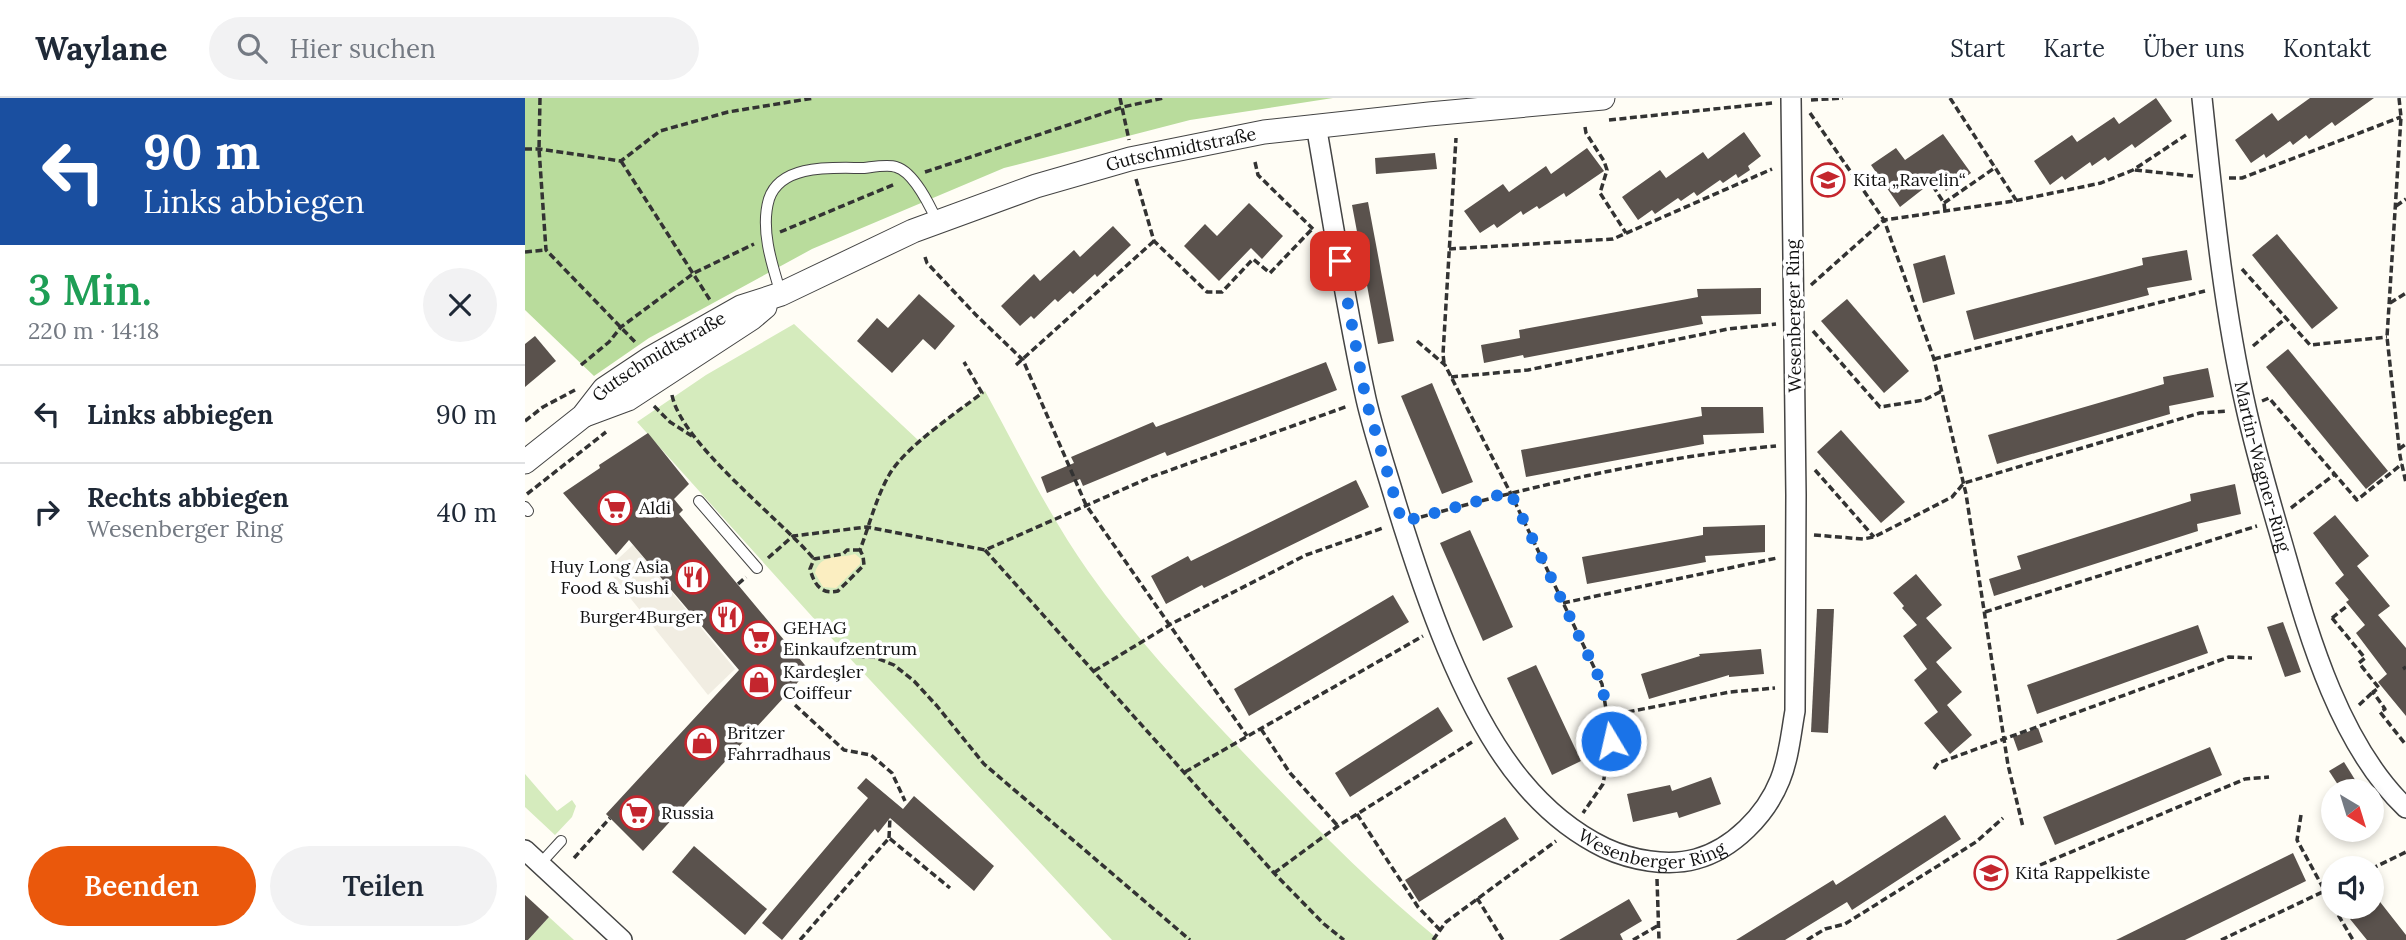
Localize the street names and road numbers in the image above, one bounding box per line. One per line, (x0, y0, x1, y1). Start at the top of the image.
street label: Gutschmidtstraße (1103, 122, 1258, 176)
street label: Wesenberger Ring (1781, 238, 1806, 393)
street label: Gutschmidtstraße (587, 306, 730, 406)
street label: Martin-Wagner-Ring (2230, 379, 2296, 555)
street label: Wesenberger Ring (1574, 823, 1731, 874)

